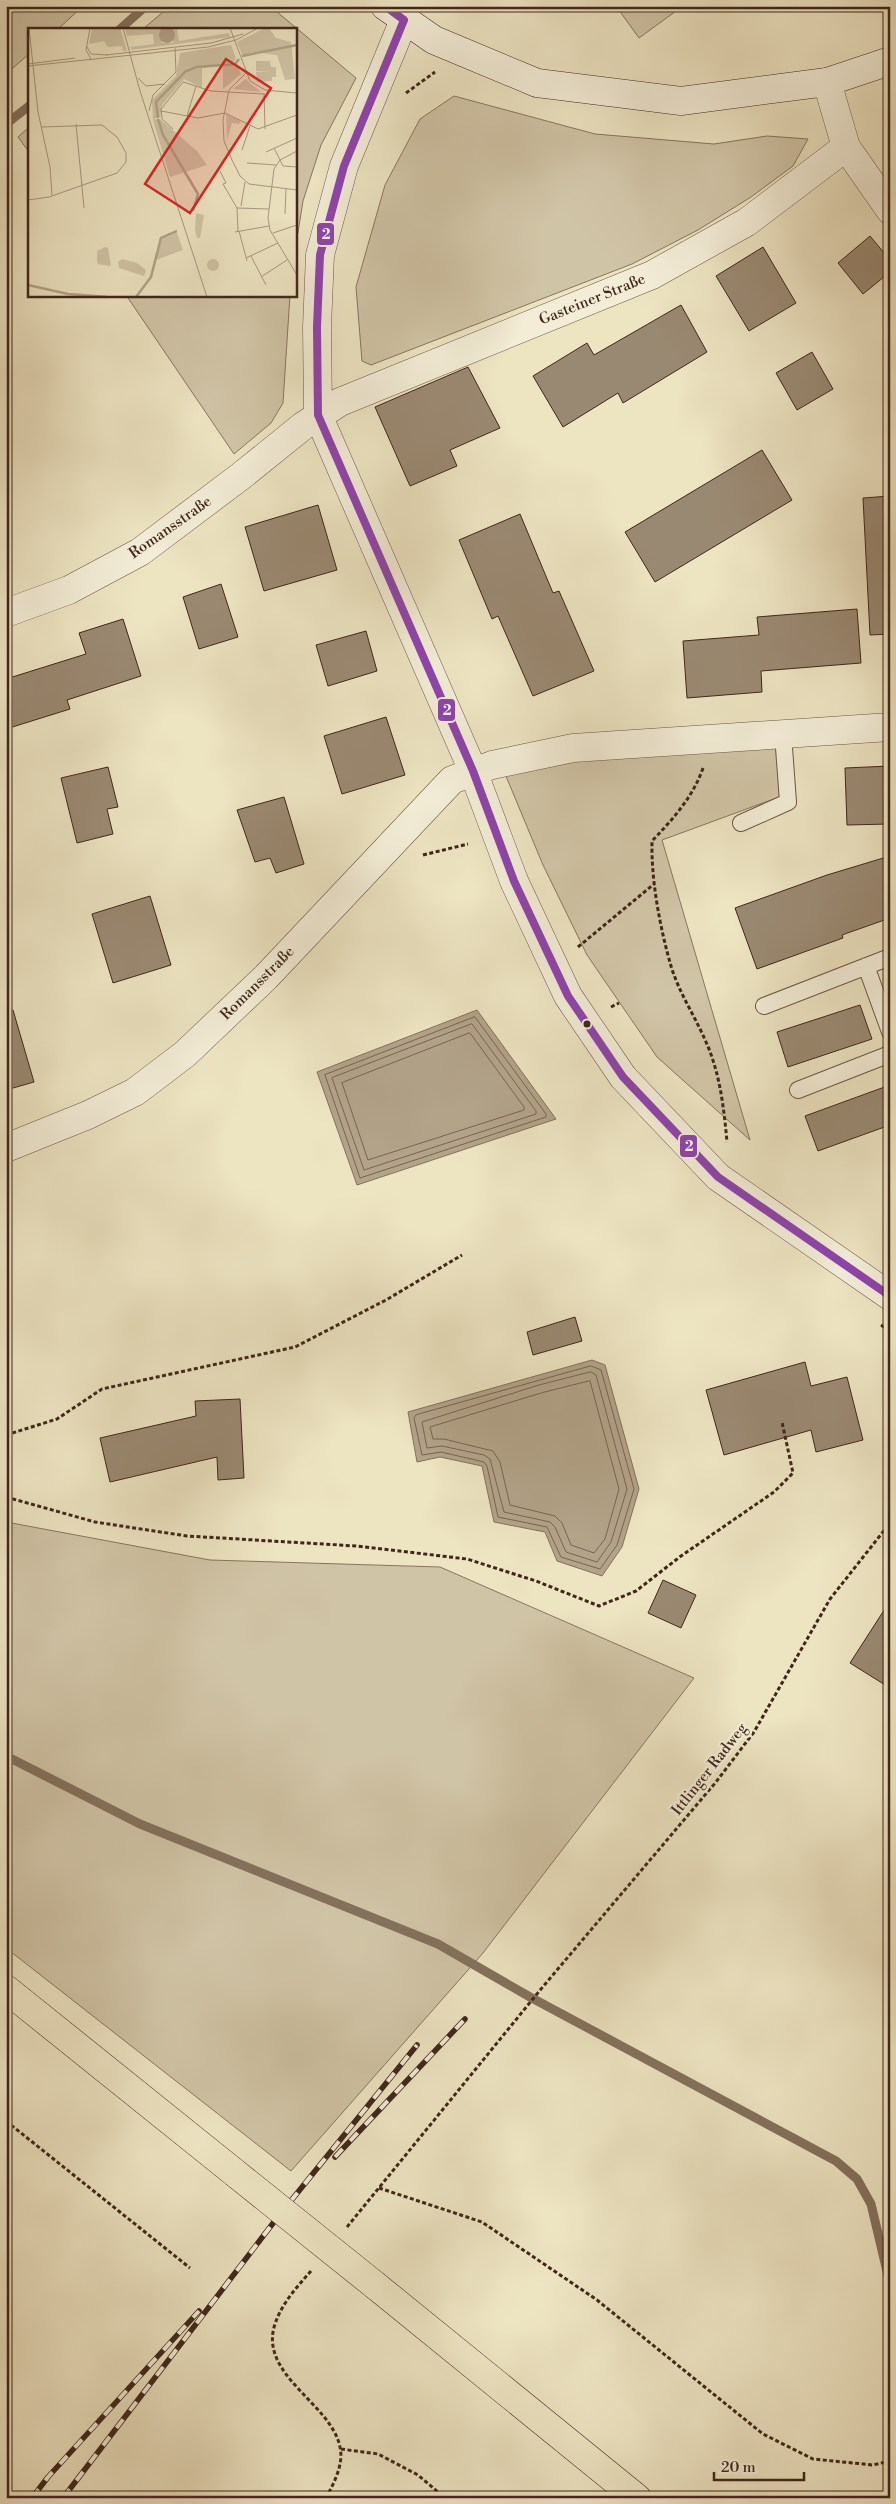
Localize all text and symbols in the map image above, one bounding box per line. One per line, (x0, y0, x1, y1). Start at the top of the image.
inset map (28, 28, 296, 296)
line badge: 2 (316, 222, 335, 246)
text: 2 (322, 226, 331, 244)
street label: Gasteiner Straße (536, 269, 648, 329)
street label: Romansstraße (125, 492, 215, 563)
line badge: 2 (437, 698, 456, 722)
text: 2 (443, 702, 452, 720)
street label: Romansstraße (216, 942, 298, 1024)
unlabelled marker (582, 1019, 592, 1029)
line badge: 2 (679, 1134, 698, 1158)
text: 2 (685, 1138, 694, 1156)
street label: Ittlinger Radweg (667, 1719, 752, 1819)
scale bar (714, 2449, 804, 2481)
text: 20 m (721, 2458, 756, 2477)

